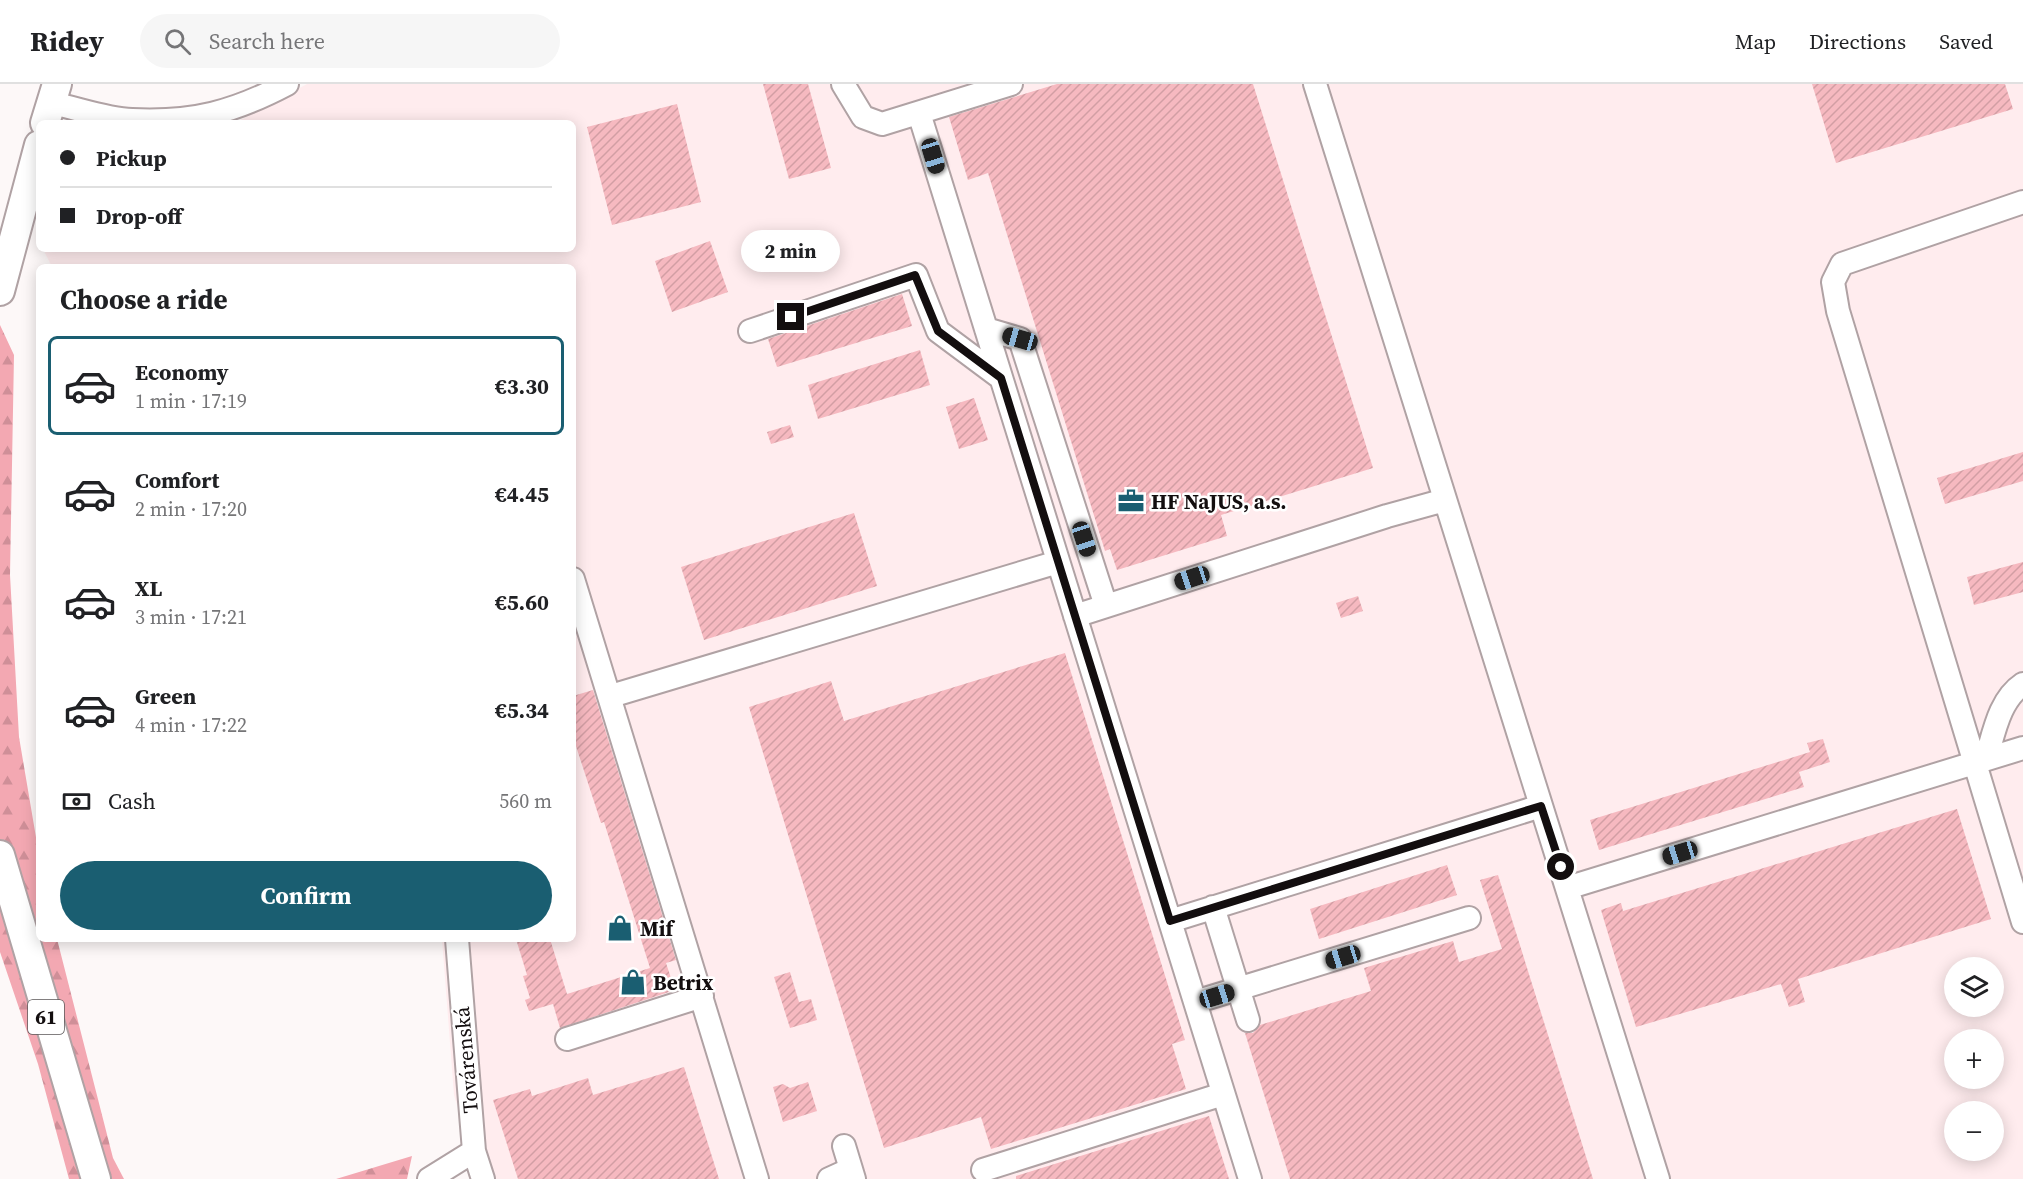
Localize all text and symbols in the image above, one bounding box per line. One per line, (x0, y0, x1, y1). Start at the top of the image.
search box (140, 14, 560, 68)
text: Ridey (30, 22, 104, 60)
icon: search (161, 25, 194, 58)
text: Search here (209, 26, 325, 56)
text: Map (1735, 27, 1776, 56)
text: Directions (1809, 27, 1906, 56)
text: Saved (1939, 27, 1993, 56)
car (919, 136, 947, 176)
text: Pickup (96, 143, 167, 173)
text: Drop-off (96, 201, 182, 231)
callout: 2 min (742, 230, 840, 272)
text: 2 min (765, 237, 816, 265)
text: Choose a ride (60, 281, 228, 318)
route end (777, 303, 804, 330)
car (1000, 325, 1040, 353)
text: Economy (135, 357, 229, 387)
icon: car (63, 359, 117, 413)
text: €3.30 (495, 371, 549, 401)
text: 1 min · 17:19 (135, 387, 247, 415)
text: Comfort (135, 465, 219, 495)
icon: car (63, 467, 117, 521)
text: €4.45 (495, 479, 549, 509)
office icon: HF NaJUS, a.s. (1116, 486, 1146, 516)
place label: HF NaJUS, a.s. (1151, 487, 1287, 516)
text: 2 min · 17:20 (135, 495, 247, 523)
car (1070, 519, 1098, 559)
car (1172, 564, 1212, 592)
text: XL (135, 573, 162, 603)
icon: car (63, 575, 117, 629)
text: €5.60 (495, 587, 549, 617)
text: 3 min · 17:21 (135, 603, 247, 631)
text: Green (135, 681, 196, 711)
icon: car (63, 683, 117, 737)
text: €5.34 (495, 695, 549, 725)
text: 4 min · 17:22 (135, 711, 247, 739)
icon: cash (60, 785, 93, 818)
text: Cash (108, 786, 156, 816)
text: 560 m (499, 787, 552, 815)
car (1660, 839, 1700, 867)
route start (1547, 853, 1574, 880)
button: Confirm (60, 861, 552, 930)
shop icon: Mif (605, 913, 635, 943)
place label: Mif (640, 914, 675, 943)
car (1323, 943, 1363, 971)
map controls (1944, 957, 2004, 1161)
button: layers (1944, 957, 2004, 1017)
shop icon: Betrix (618, 967, 648, 997)
place label: Betrix (653, 968, 714, 997)
car (1197, 982, 1237, 1010)
road number: 61 (28, 1000, 64, 1034)
street label: Továrenská (447, 1005, 485, 1114)
button: + (1944, 1029, 2004, 1089)
button: − (1944, 1101, 2004, 1161)

